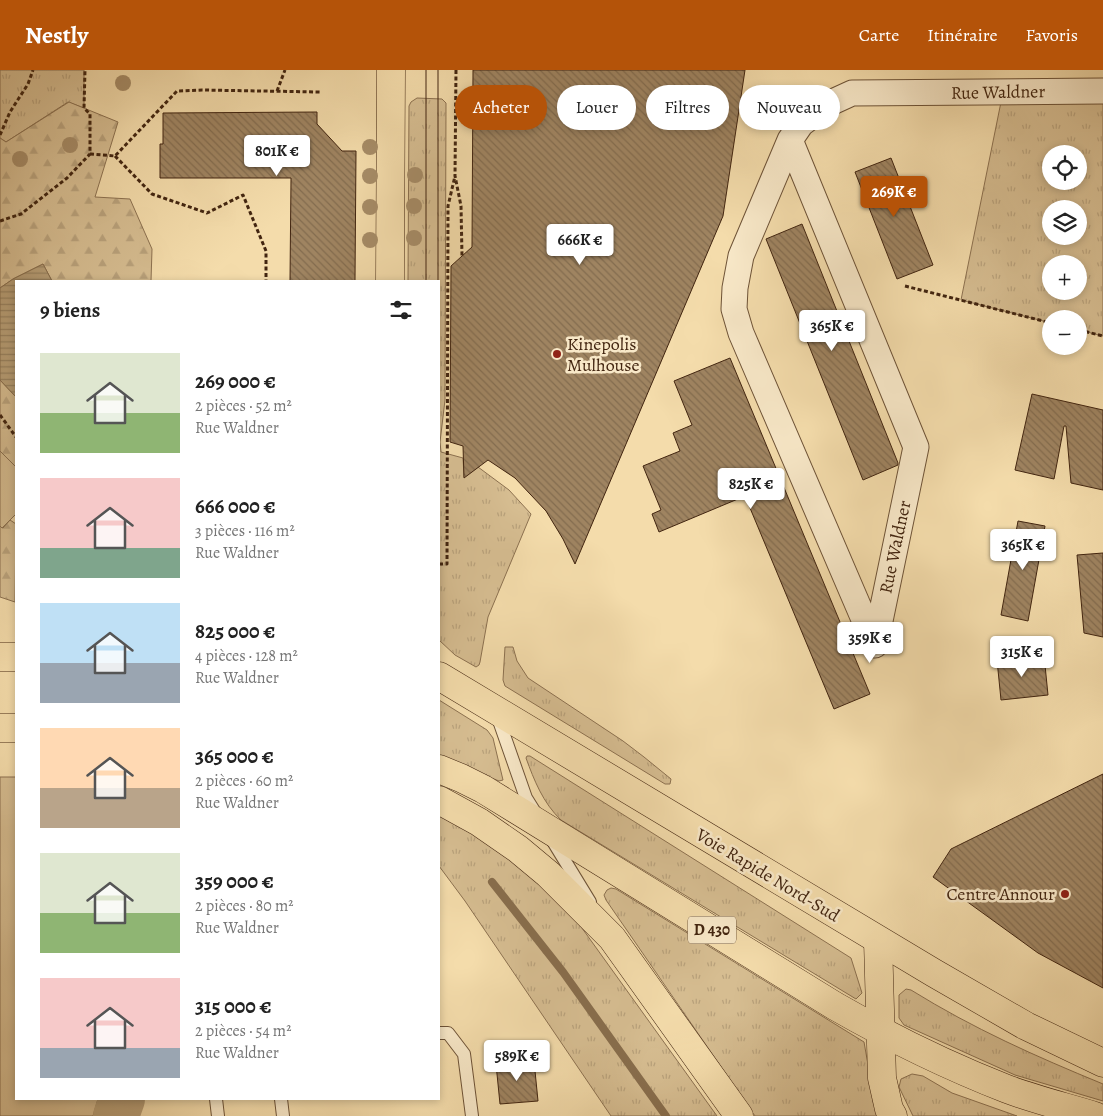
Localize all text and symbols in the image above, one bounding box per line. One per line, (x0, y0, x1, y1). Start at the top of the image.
text: Nestly (25, 19, 88, 51)
text: Carte (859, 23, 899, 47)
text: Itinéraire (927, 23, 998, 47)
text: Favoris (1026, 23, 1078, 47)
street label: Rue Waldner (951, 79, 1046, 105)
chip: Acheter (455, 85, 547, 130)
chip: Louer (557, 85, 636, 130)
chip: Filtres (646, 85, 729, 130)
chip: Nouveau (739, 85, 840, 130)
pin: 801K € (236, 134, 318, 177)
text: 801K € (255, 140, 299, 162)
map controls (1042, 145, 1087, 355)
button: locate (1042, 145, 1087, 190)
pin: 269K € (853, 176, 935, 218)
text: 269K € (871, 181, 917, 203)
button: layers (1042, 200, 1087, 245)
pin: 666K € (539, 224, 621, 266)
text: 666K € (558, 229, 602, 251)
button: + (1042, 255, 1087, 300)
text: 9 biens (40, 296, 100, 324)
icon: filters (387, 296, 415, 324)
pin: 365K € (791, 310, 873, 352)
button: − (1042, 310, 1087, 355)
text: 365K € (810, 315, 854, 337)
place label: Kinepolis Mulhouse (567, 332, 640, 377)
marker: Kinepolis Mulhouse (551, 348, 563, 360)
text: 269 000 € (195, 367, 276, 395)
icon: home (80, 373, 140, 433)
text: 2 pièces · 52 m² (195, 395, 292, 417)
text: Rue Waldner (195, 417, 279, 439)
pin: 825K € (710, 468, 792, 510)
text: 825K € (729, 473, 773, 495)
text: 666 000 € (195, 492, 275, 520)
icon: home (80, 498, 140, 558)
street label: Rue Waldner (873, 498, 917, 596)
text: 3 pièces · 116 m² (195, 520, 295, 542)
pin: 365K € (982, 528, 1064, 571)
text: 365K € (1001, 534, 1045, 556)
text: Rue Waldner (195, 542, 279, 564)
text: 825 000 € (195, 617, 275, 645)
pin: 359K € (829, 622, 911, 664)
icon: home (80, 623, 140, 683)
text: 359K € (848, 627, 892, 649)
pin: 315K € (981, 636, 1063, 678)
text: 315K € (1001, 641, 1043, 663)
text: 4 pièces · 128 m² (195, 645, 298, 667)
text: Rue Waldner (195, 667, 279, 689)
text: 365 000 € (195, 742, 274, 770)
icon: home (80, 748, 140, 808)
text: 2 pièces · 60 m² (195, 770, 293, 792)
text: Rue Waldner (195, 792, 279, 814)
street label: Voie Rapide Nord-Sud (691, 822, 845, 928)
text: 359 000 € (195, 867, 274, 895)
icon: home (80, 873, 140, 933)
place label: Centre Annour (946, 882, 1055, 906)
marker: Centre Annour (1059, 888, 1071, 900)
text: 2 pièces · 80 m² (195, 895, 294, 917)
road number: D 430 (688, 916, 736, 944)
text: Rue Waldner (195, 917, 279, 939)
text: 315 000 € (195, 992, 272, 1020)
icon: home (80, 998, 140, 1058)
text: 2 pièces · 54 m² (195, 1020, 291, 1042)
pin: 589K € (476, 1040, 558, 1082)
text: Rue Waldner (195, 1042, 279, 1064)
text: 589K € (495, 1045, 539, 1067)

